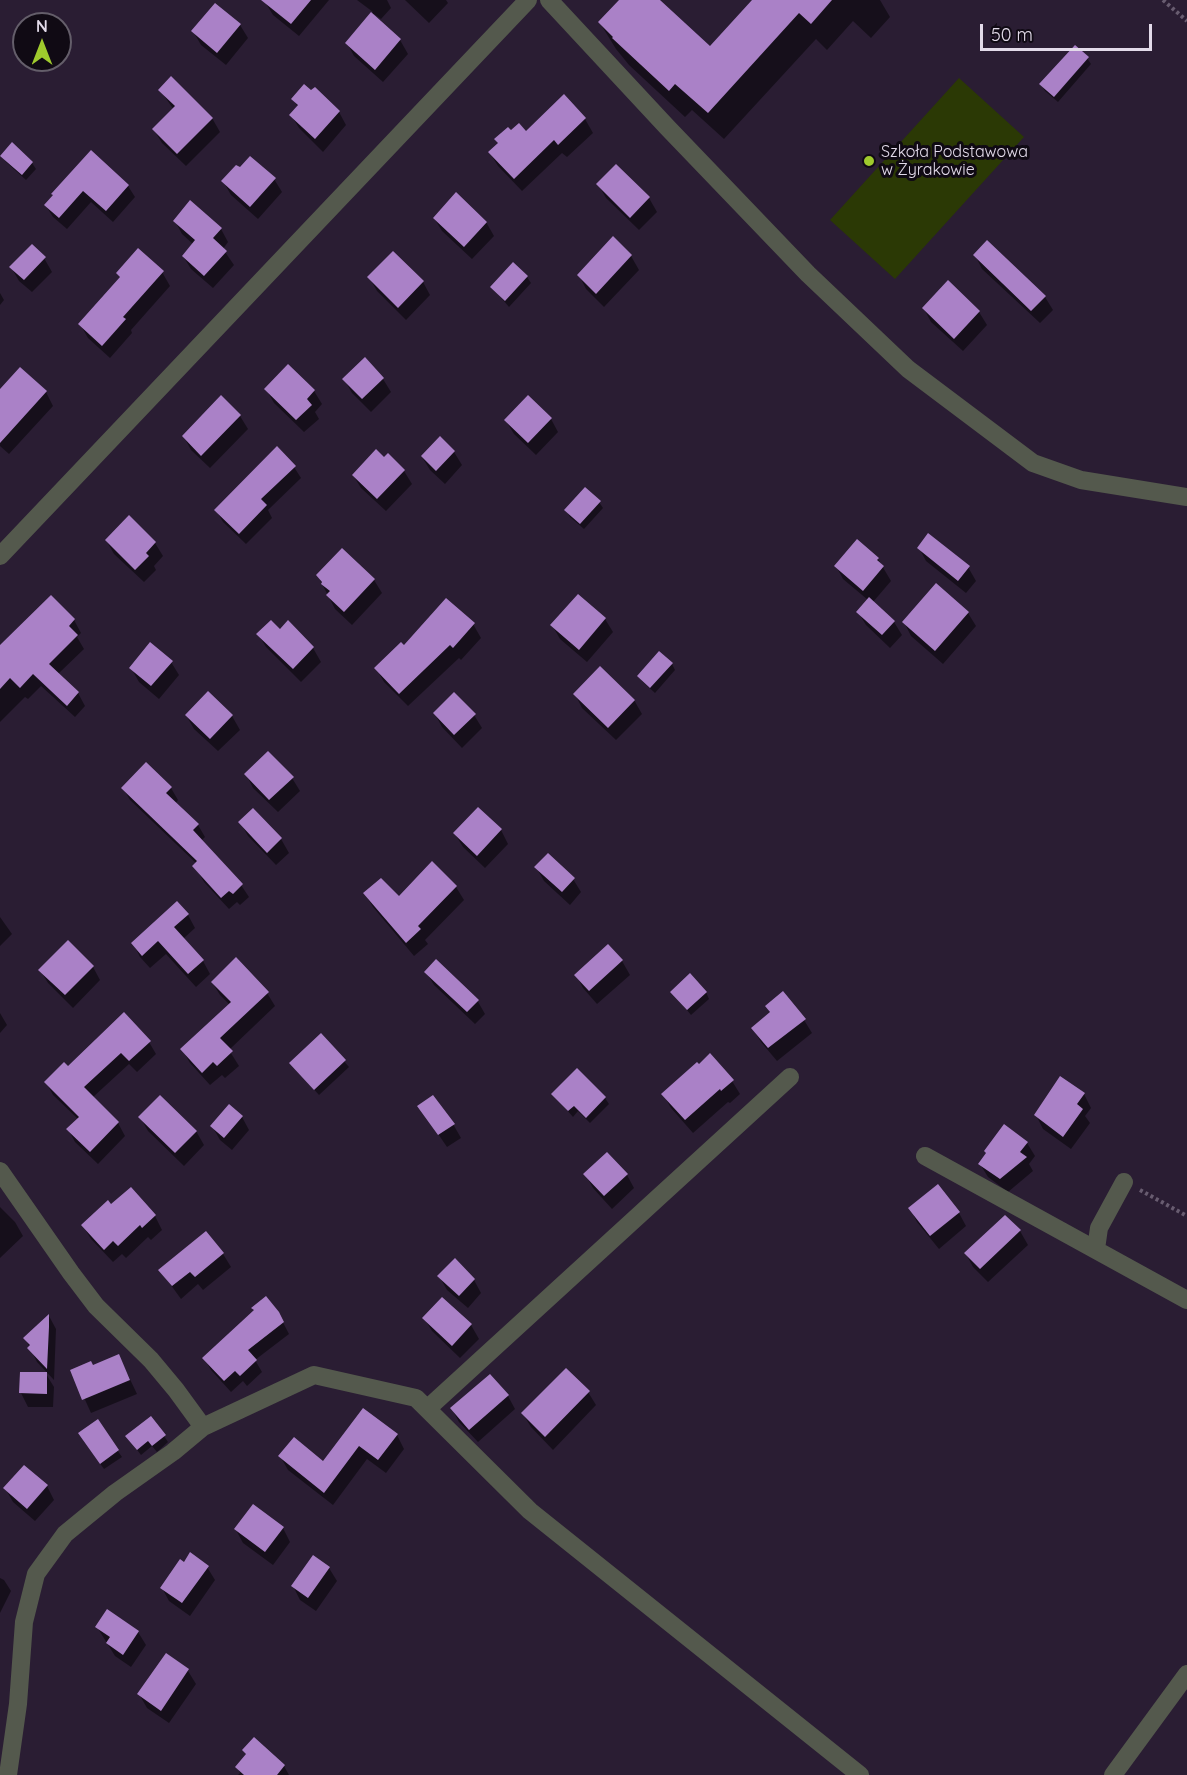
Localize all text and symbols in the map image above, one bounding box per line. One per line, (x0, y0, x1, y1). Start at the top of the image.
north arrow (12, 12, 72, 72)
scale bar (983, 12, 1156, 50)
text: N (36, 16, 48, 36)
text: 50 m (991, 23, 1033, 46)
place label: Szkoła Podstawowa w Żyrakowie (881, 142, 1028, 180)
marker: Szkoła Podstawowa w Żyrakowie (862, 154, 876, 168)

